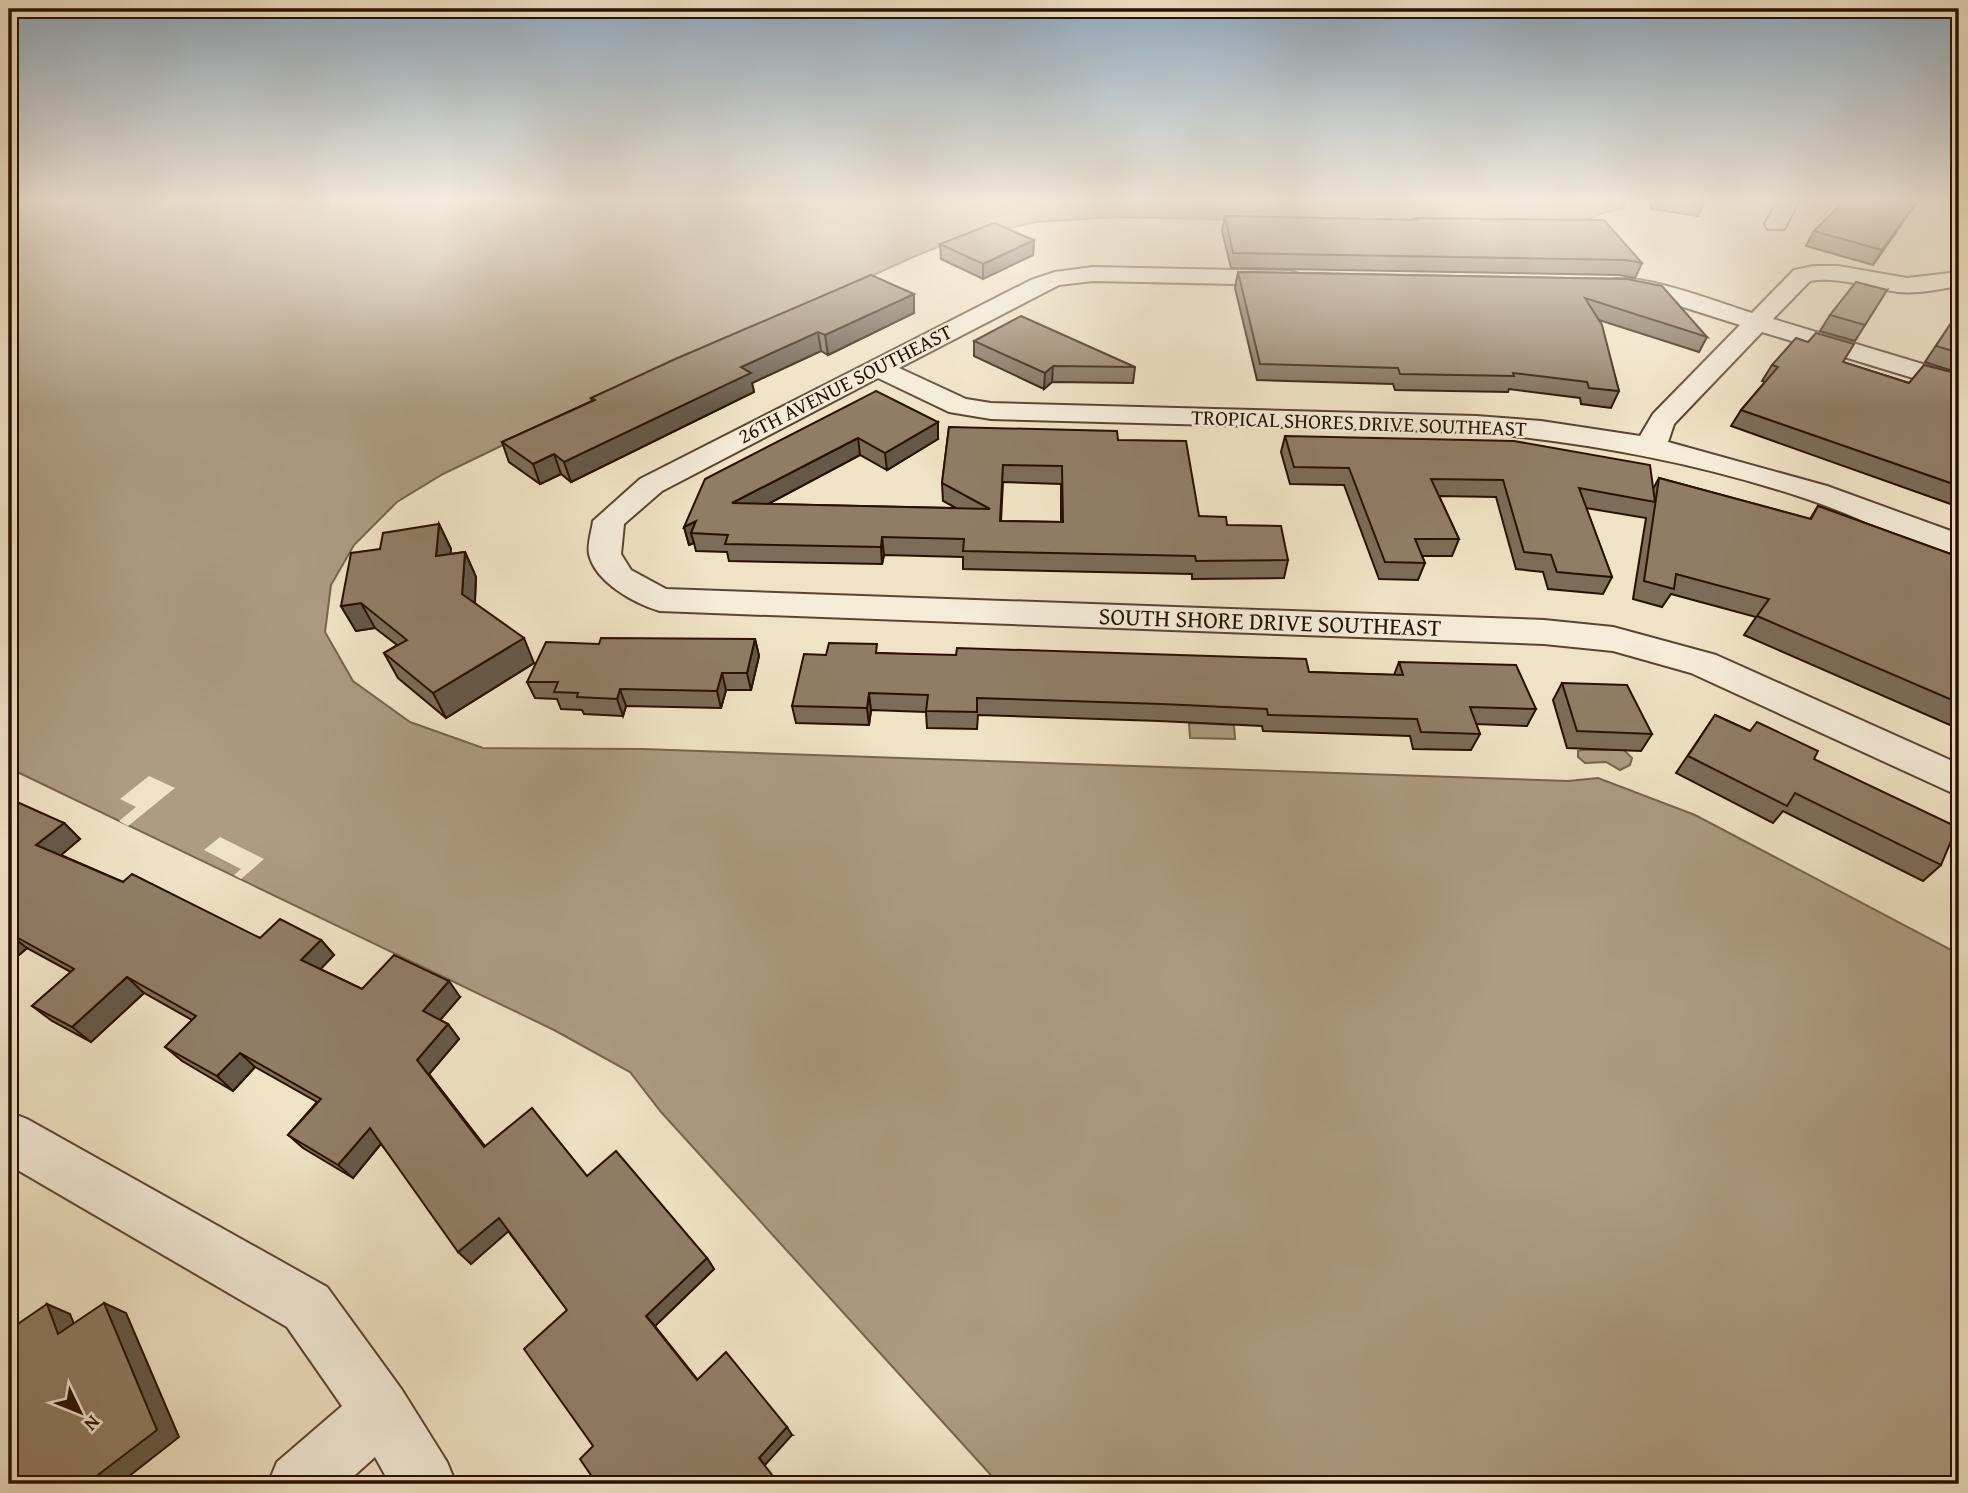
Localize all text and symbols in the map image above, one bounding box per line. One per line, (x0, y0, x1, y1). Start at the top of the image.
street label: 26TH AVENUE SOUTHEAST (732, 316, 957, 451)
street label: TROPICAL SHORES DRIVE SOUTHEAST (1191, 401, 1527, 444)
street label: SOUTH SHORE DRIVE SOUTHEAST (1098, 598, 1442, 645)
north arrow (46, 1378, 116, 1448)
text: N (78, 1409, 107, 1438)

